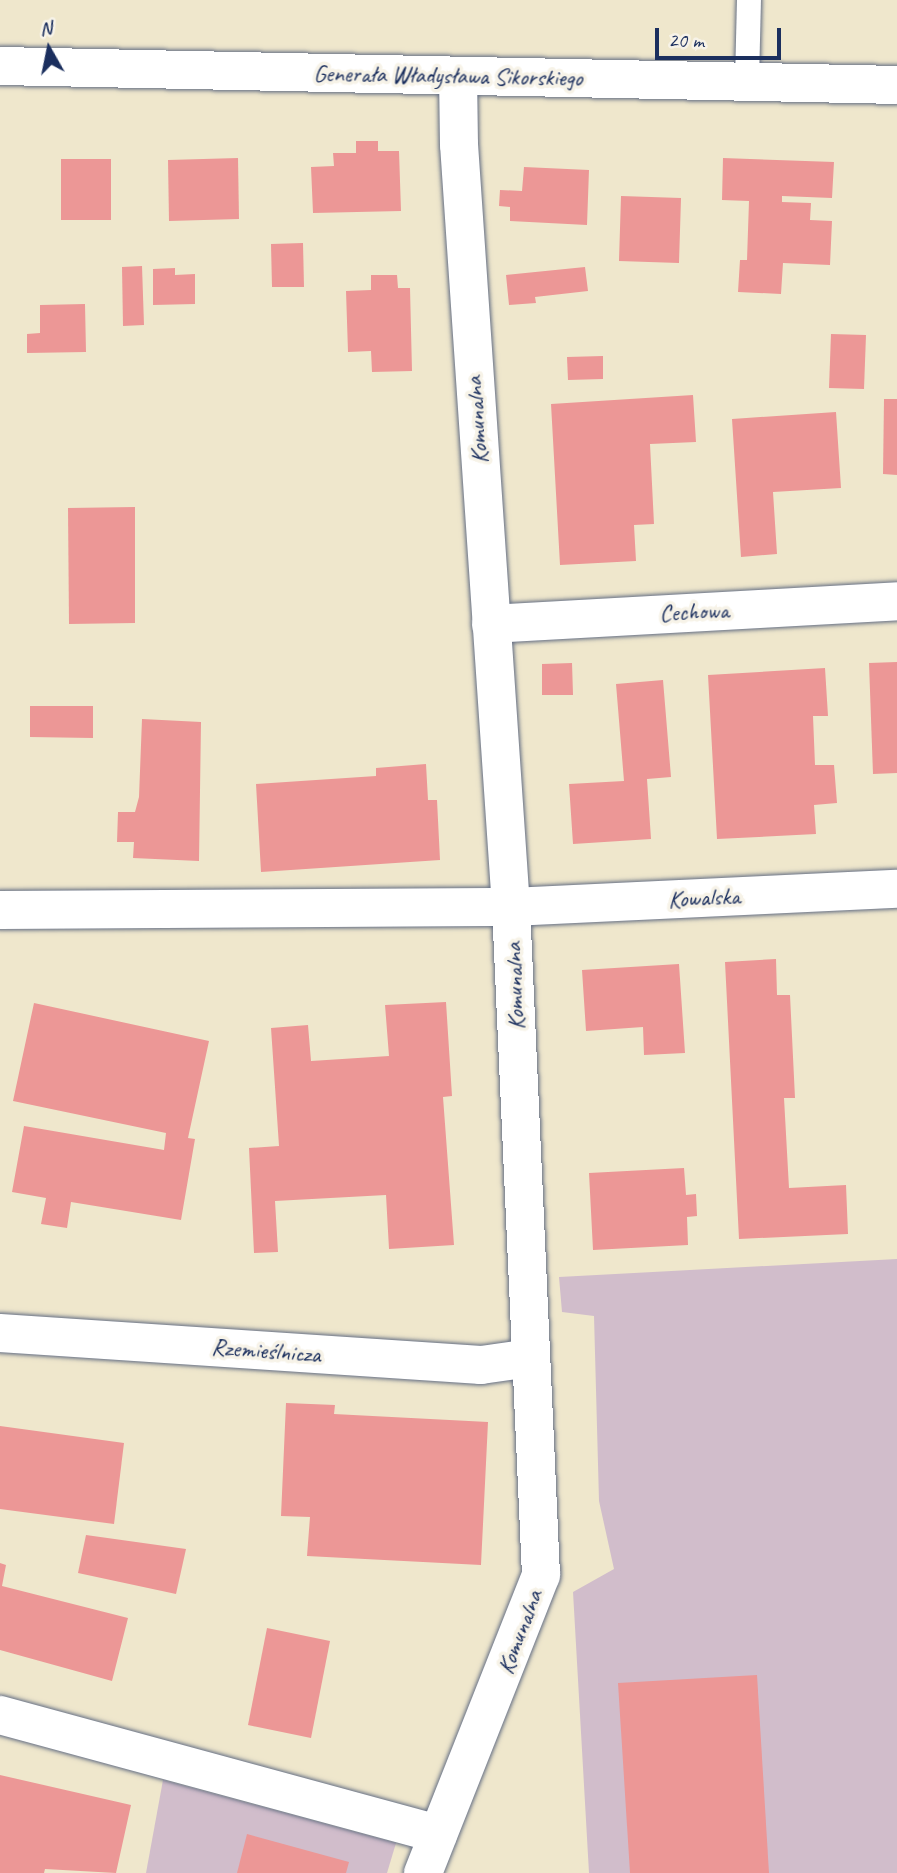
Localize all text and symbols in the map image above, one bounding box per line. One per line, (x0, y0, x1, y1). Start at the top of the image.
north arrow (14, 14, 84, 84)
scale bar (659, 14, 785, 58)
text: N (38, 15, 53, 41)
text: 20 m (668, 27, 704, 53)
street label: Generała Władysława Sikorskiego (313, 59, 583, 93)
street label: Komunalna (460, 375, 494, 465)
street label: Cechowa (659, 596, 729, 628)
street label: Kowalska (667, 882, 741, 914)
street label: Komunalna (499, 942, 531, 1030)
street label: Rzemieślnicza (210, 1333, 322, 1369)
street label: Komunalna (491, 1586, 549, 1678)

